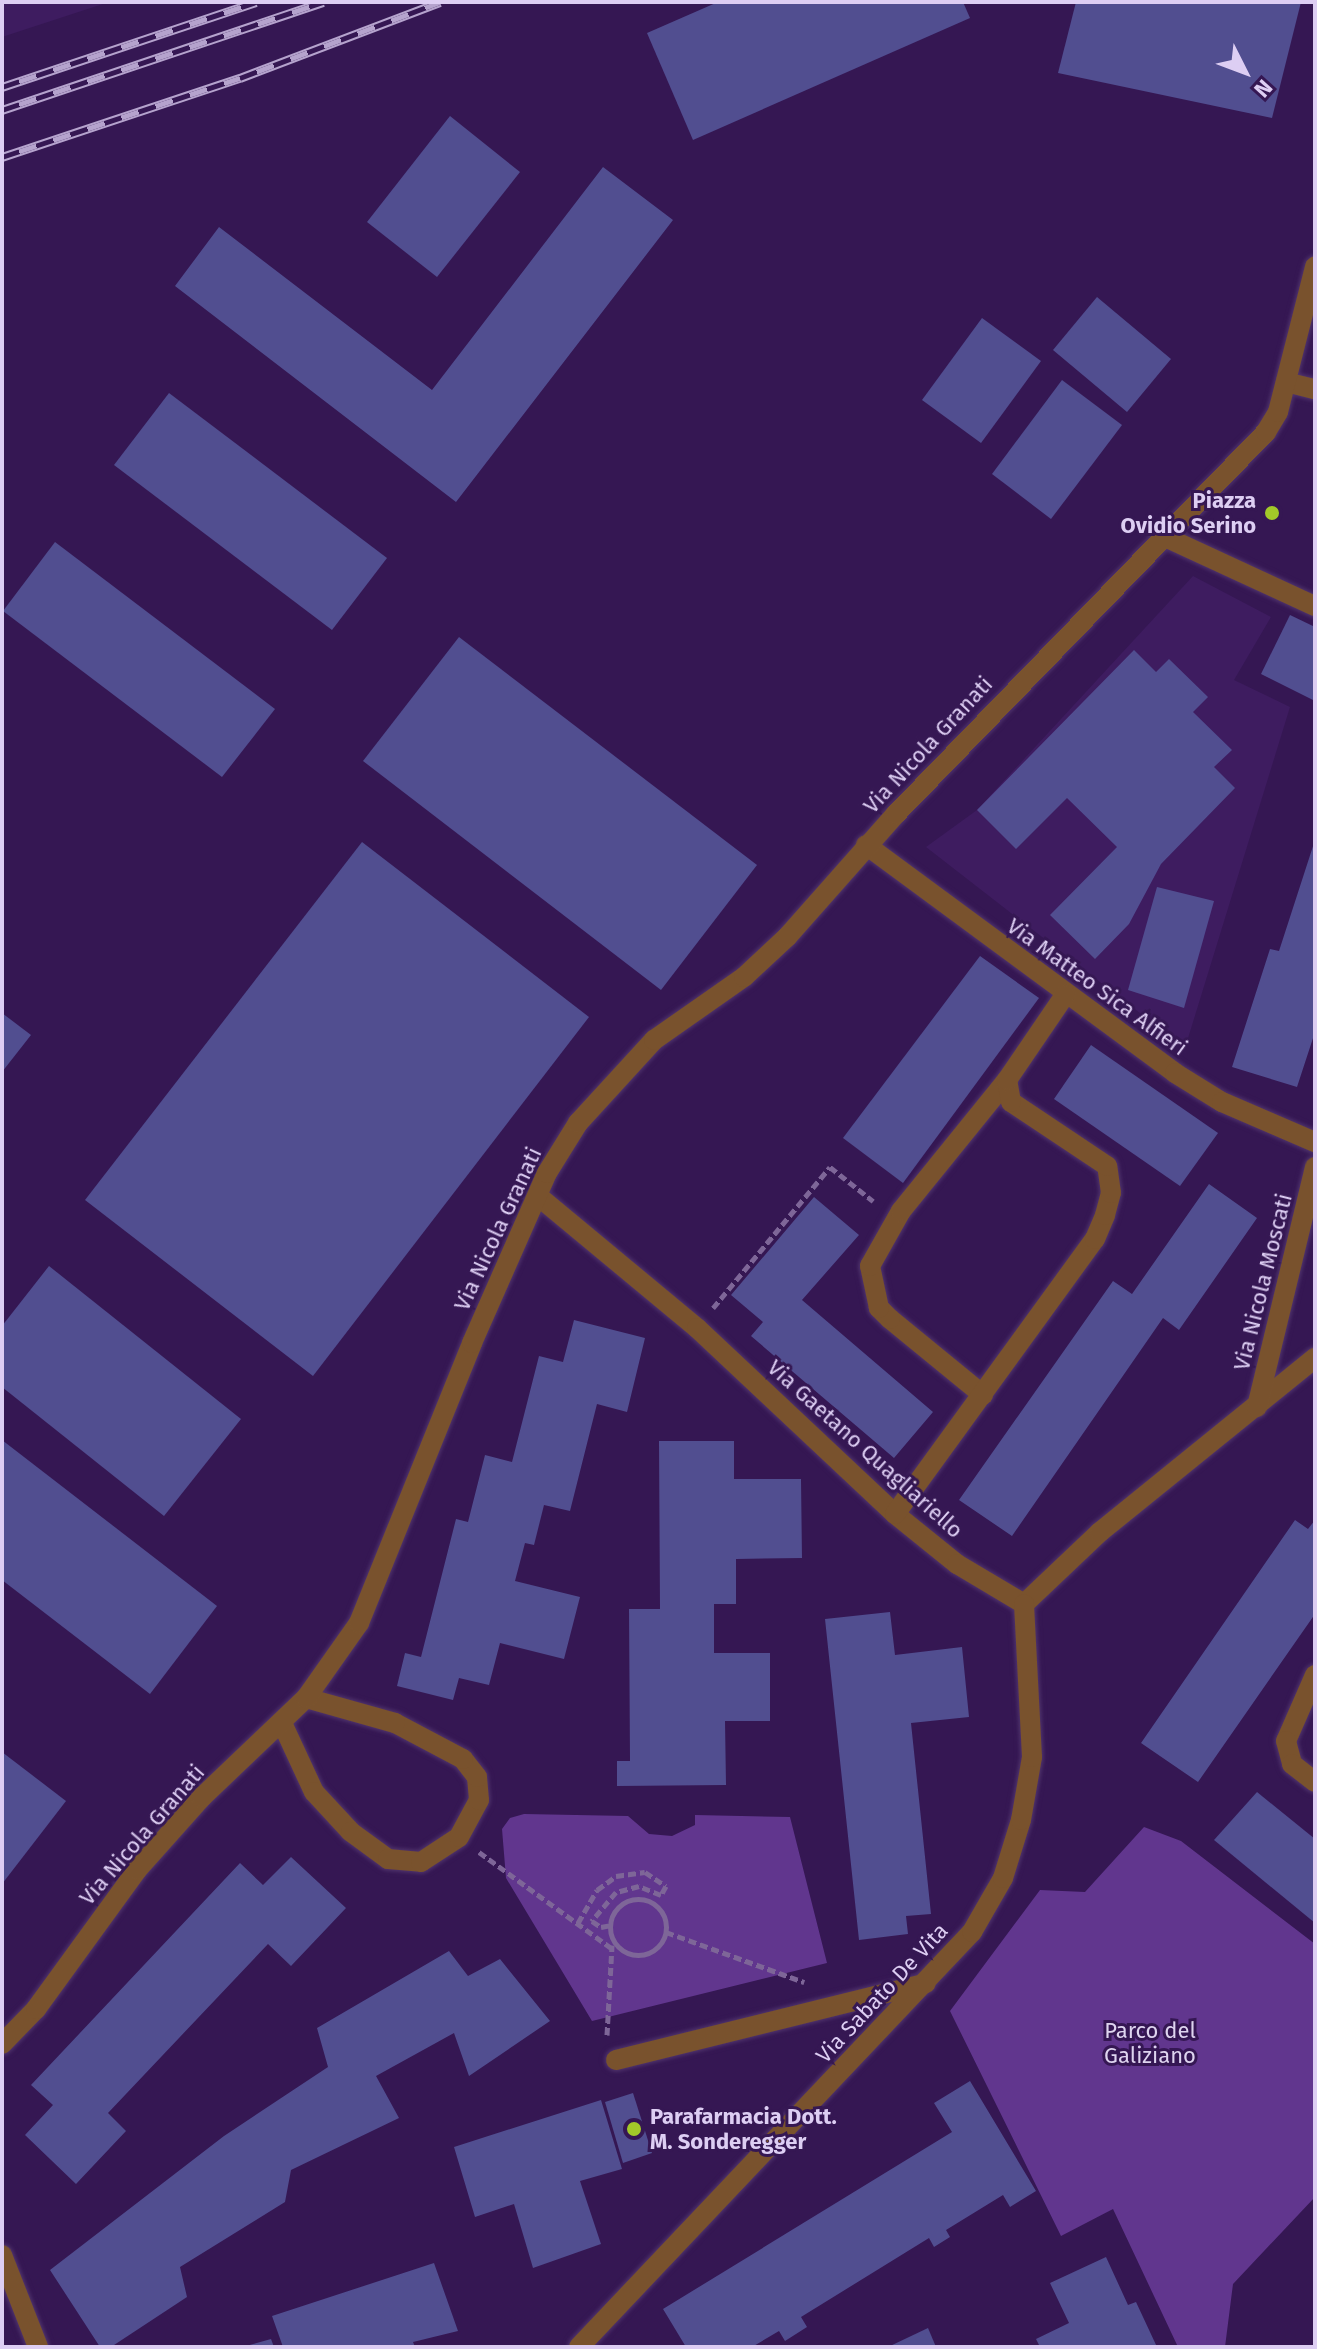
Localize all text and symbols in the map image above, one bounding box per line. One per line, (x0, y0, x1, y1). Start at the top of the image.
north arrow (1205, 32, 1285, 112)
text: N (1248, 74, 1278, 103)
place label: Piazza Ovidio Serino (1121, 487, 1256, 538)
marker: Piazza Ovidio Serino (1263, 504, 1281, 522)
street label: Via Nicola Granati (858, 671, 998, 819)
street label: Via Matteo Sica Alfieri (1002, 913, 1192, 1061)
street label: Via Nicola Granati (449, 1143, 547, 1315)
street label: Via Nicola Moscati (1228, 1191, 1298, 1373)
street label: Via Gaetano Quagliariello (762, 1354, 968, 1544)
street label: Via Nicola Granati (74, 1760, 210, 1910)
street label: Via Sabato De Vita (810, 1918, 954, 2068)
park label: Parco del Galiziano (1104, 2017, 1196, 2068)
place label: Parafarmacia Dott. M. Sonderegger (650, 2103, 837, 2154)
marker: Parafarmacia Dott. M. Sonderegger (625, 2120, 643, 2138)

